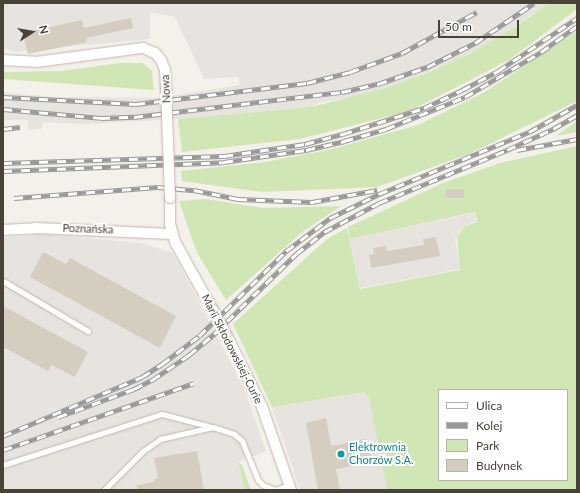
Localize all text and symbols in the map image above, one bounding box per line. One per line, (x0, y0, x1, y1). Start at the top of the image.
north arrow (12, 12, 52, 52)
scale bar (440, 12, 521, 38)
text: 50 m (445, 19, 472, 34)
text: N (37, 24, 51, 35)
street label: Nowa (159, 74, 173, 104)
street label: Poznańska (62, 222, 114, 236)
street label: Marii Skłodowskiej-Curie (199, 292, 265, 406)
legend (438, 389, 568, 481)
text: Ulica (476, 398, 502, 413)
text: Kolej (476, 418, 502, 433)
text: Park (476, 438, 499, 453)
place label: Elektrownia Chorzów S.A. (349, 441, 414, 467)
marker: Elektrownia Chorzów S.A. (336, 449, 346, 459)
text: Budynek (476, 458, 522, 473)

